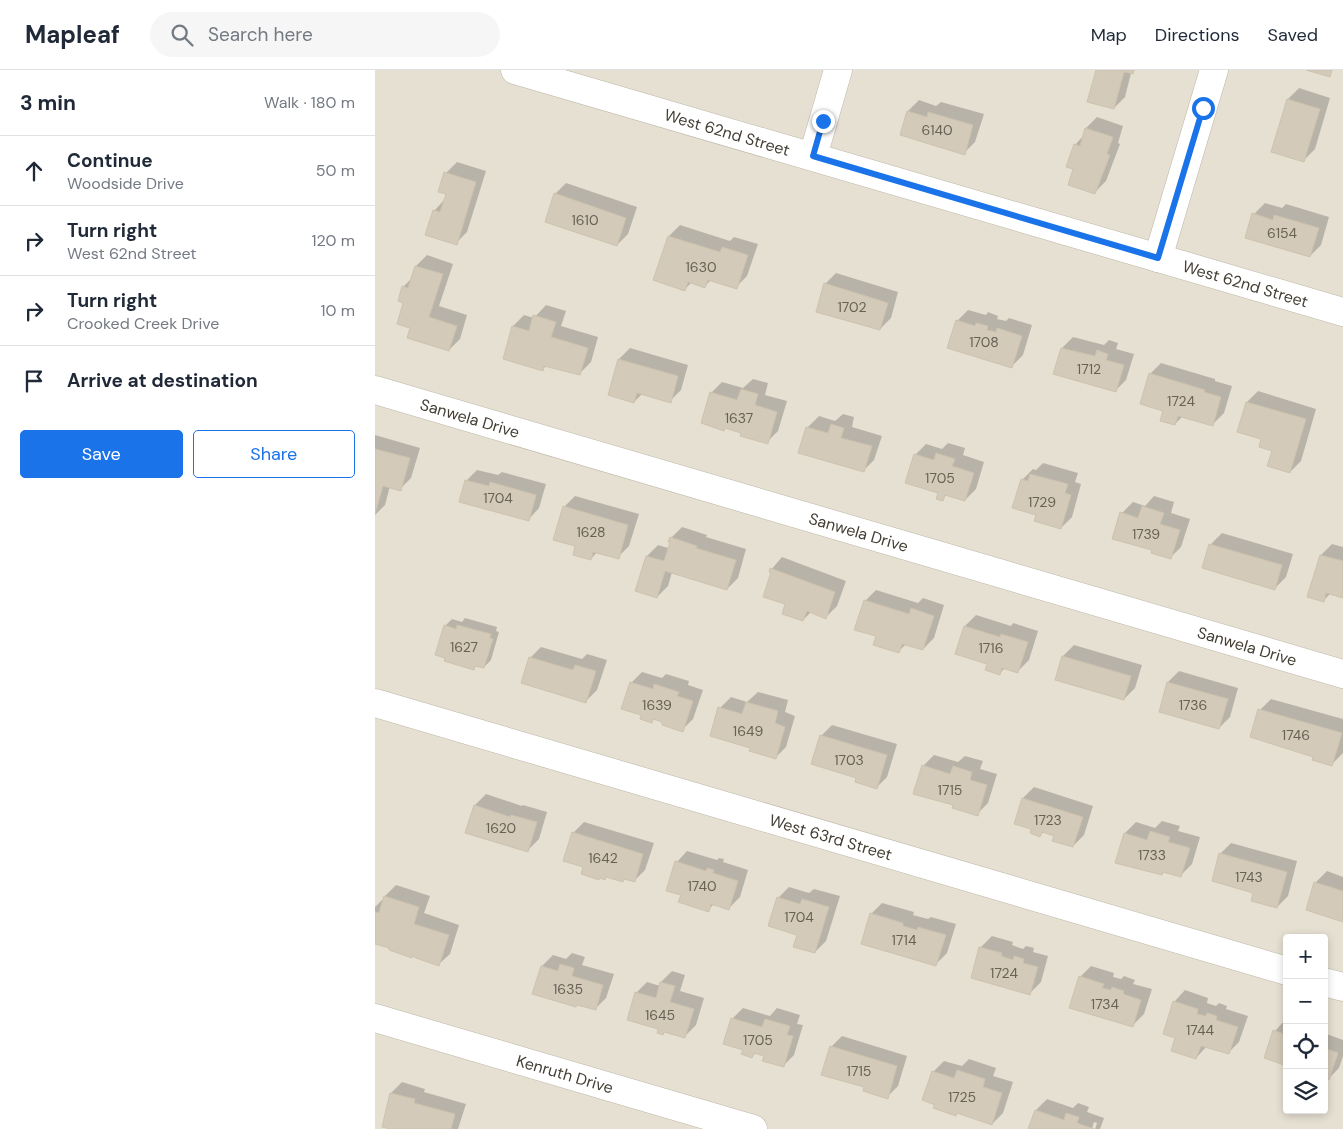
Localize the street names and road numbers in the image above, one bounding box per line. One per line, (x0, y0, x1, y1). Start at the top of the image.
street label: West 62nd Street (662, 104, 792, 161)
street label: West 62nd Street (1180, 256, 1311, 312)
street label: Sanwela Drive (418, 394, 522, 443)
street label: Sanwela Drive (806, 508, 911, 557)
street label: Sanwela Drive (1195, 622, 1299, 671)
street label: West 63rd Street (767, 809, 894, 865)
street label: Kenruth Drive (514, 1050, 616, 1098)

